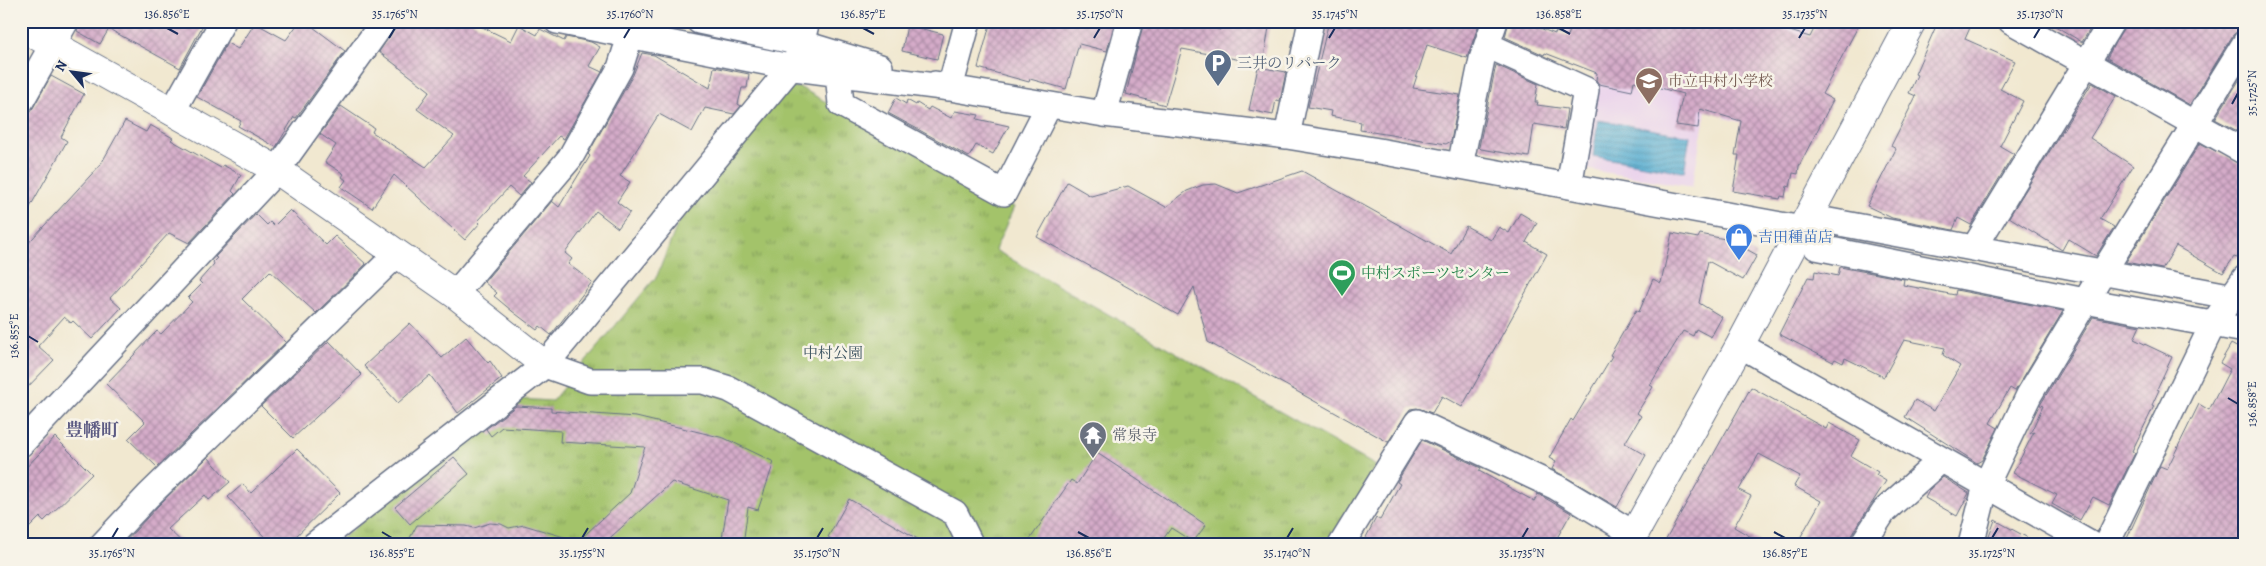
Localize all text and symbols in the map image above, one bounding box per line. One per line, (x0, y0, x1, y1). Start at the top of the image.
text: 136.856°E (144, 6, 190, 22)
text: 35.1765°N (372, 6, 418, 22)
text: 35.1760°N (606, 6, 654, 22)
text: 136.857°E (840, 6, 886, 22)
text: 35.1750°N (1077, 6, 1124, 22)
text: 35.1745°N (1312, 6, 1358, 22)
text: 136.858°E (1536, 6, 1582, 22)
text: 35.1735°N (1782, 6, 1828, 22)
text: 35.1730°N (2017, 6, 2064, 22)
north arrow (48, 48, 98, 98)
parking icon: 三井のリパーク (1203, 48, 1233, 87)
place label: 三井のリパーク (1237, 53, 1342, 73)
text: N (50, 57, 72, 75)
school or university icon: 市立中村小学校 (1634, 66, 1664, 105)
text: 35.1725°N (2244, 70, 2260, 116)
place label: 市立中村小学校 (1668, 71, 1773, 91)
shop icon: 吉田種苗店 (1724, 222, 1754, 261)
place label: 吉田種苗店 (1758, 227, 1833, 247)
sports icon: 中村スポーツセンター (1327, 258, 1357, 297)
place label: 中村スポーツセンター (1361, 263, 1510, 283)
text: 136.855°E (6, 313, 22, 359)
park label: 中村公園 (803, 343, 863, 363)
text: 136.858°E (2244, 381, 2260, 427)
district label: 豊幡町 (65, 418, 119, 442)
temple icon: 常泉寺 (1078, 420, 1108, 459)
place label: 常泉寺 (1112, 425, 1157, 445)
text: 35.1765°N (89, 545, 135, 561)
text: 136.855°E (369, 545, 415, 561)
text: 35.1755°N (559, 545, 605, 561)
text: 35.1750°N (794, 545, 841, 561)
text: 136.856°E (1066, 545, 1112, 561)
text: 35.1740°N (1263, 545, 1311, 561)
text: 35.1735°N (1499, 545, 1545, 561)
text: 136.857°E (1762, 545, 1808, 561)
text: 35.1725°N (1969, 545, 2015, 561)

